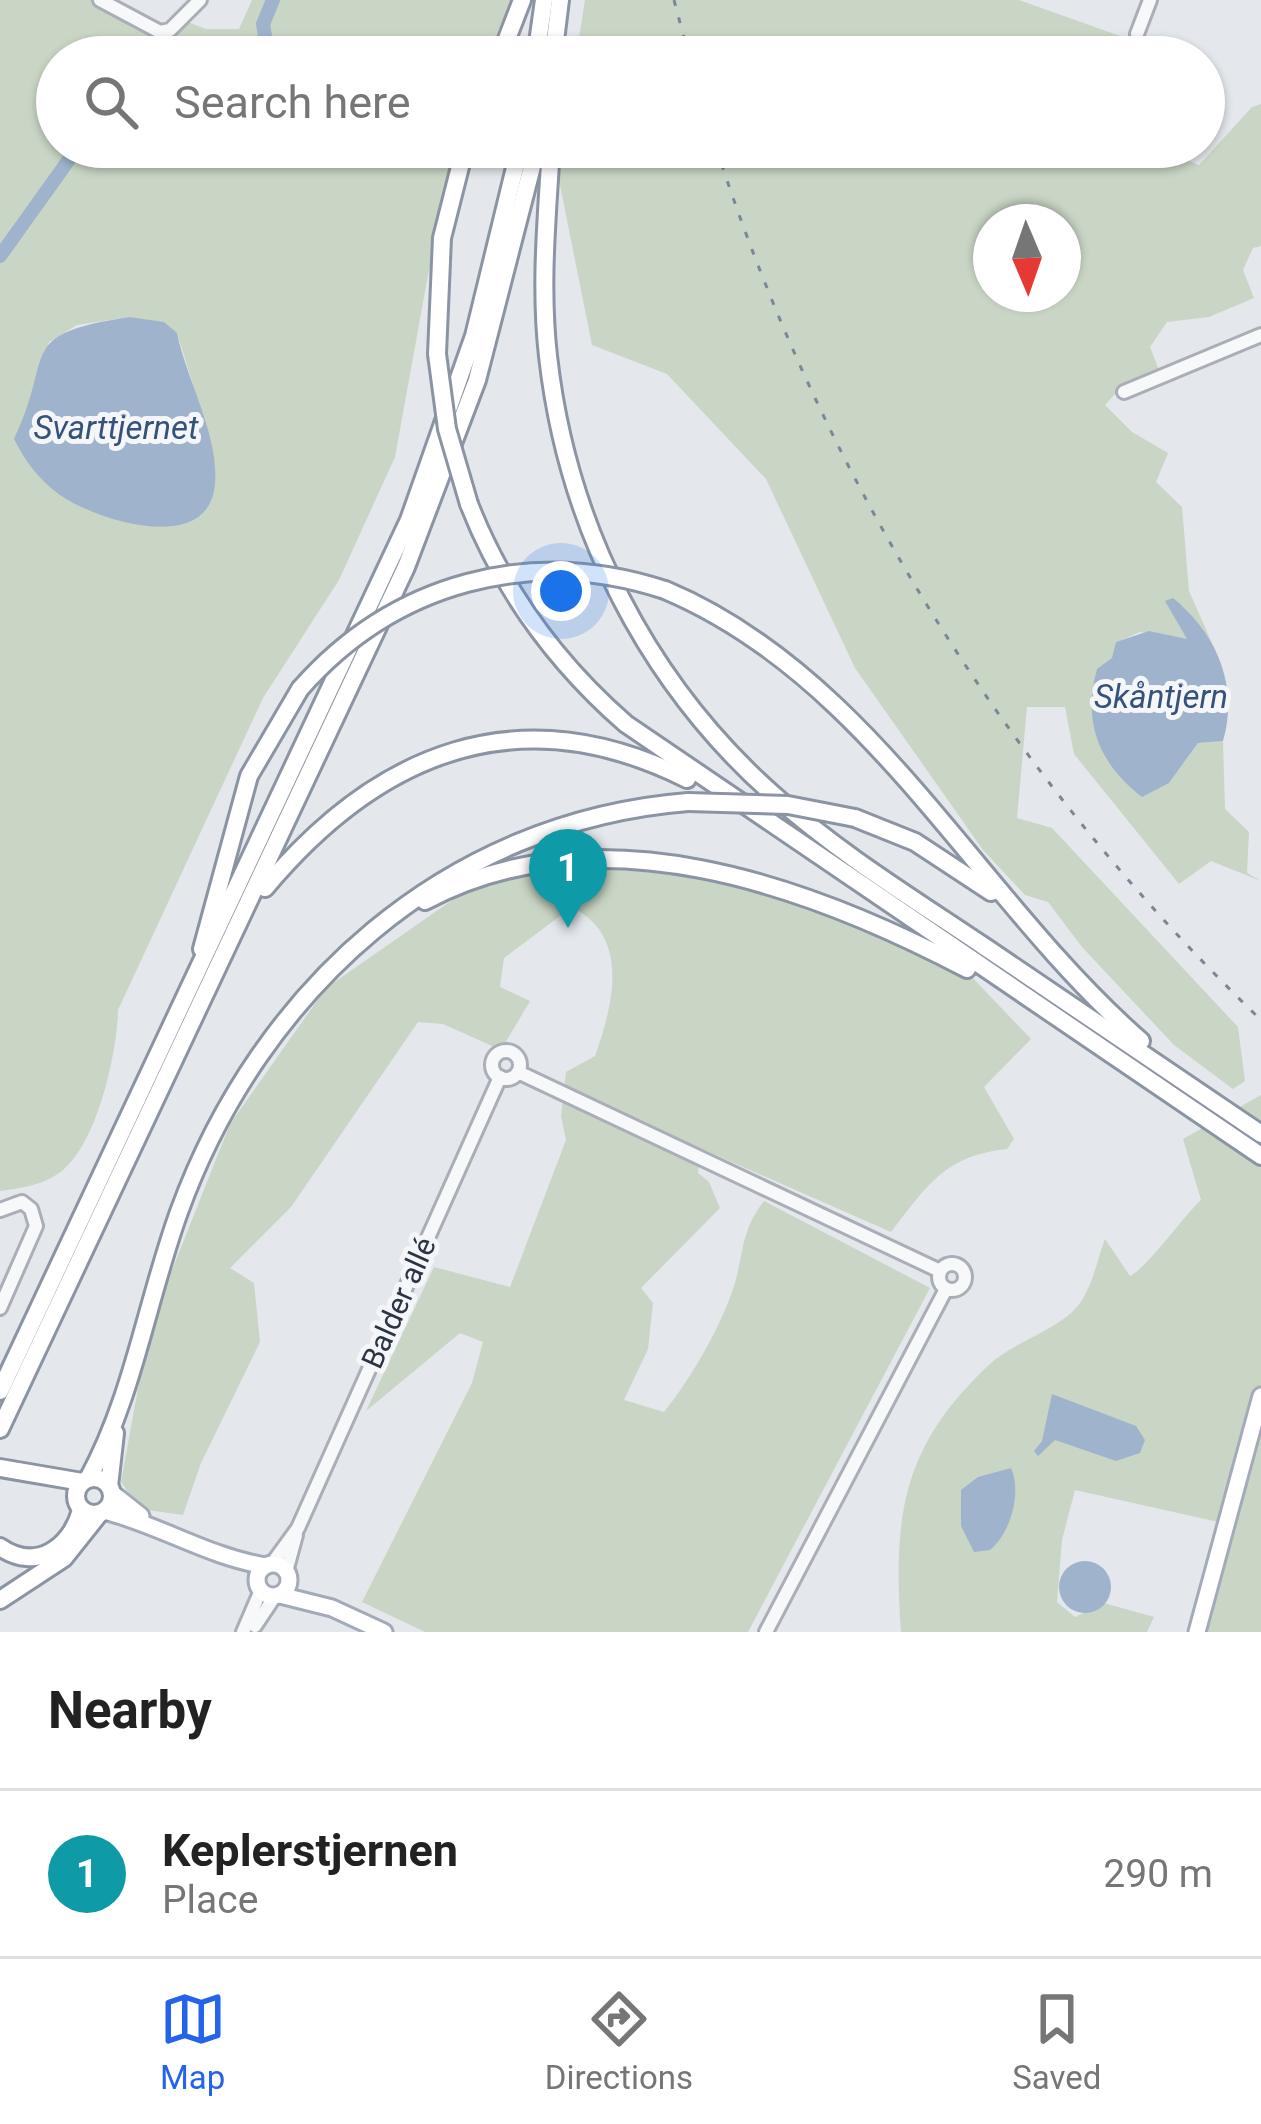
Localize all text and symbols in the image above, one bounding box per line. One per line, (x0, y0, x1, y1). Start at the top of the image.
search box (36, 36, 1225, 168)
icon: search (78, 69, 144, 135)
text: Search here (174, 76, 411, 129)
north arrow (973, 204, 1081, 312)
water label: Svarttjernet (34, 408, 199, 447)
your location (531, 561, 591, 621)
water label: Skåntjern (1094, 677, 1228, 716)
pin: 1 (529, 829, 607, 928)
street label: Balder allé (354, 1232, 443, 1374)
text: Nearby (48, 1681, 212, 1740)
text: Keplerstjernen (162, 1824, 458, 1877)
text: 1 (76, 1851, 98, 1897)
text: 290 m (1103, 1851, 1213, 1897)
text: Place (162, 1877, 258, 1923)
tab: Map (160, 1986, 226, 2097)
tab: Directions (545, 1986, 693, 2097)
tab: Saved (1012, 1986, 1101, 2097)

